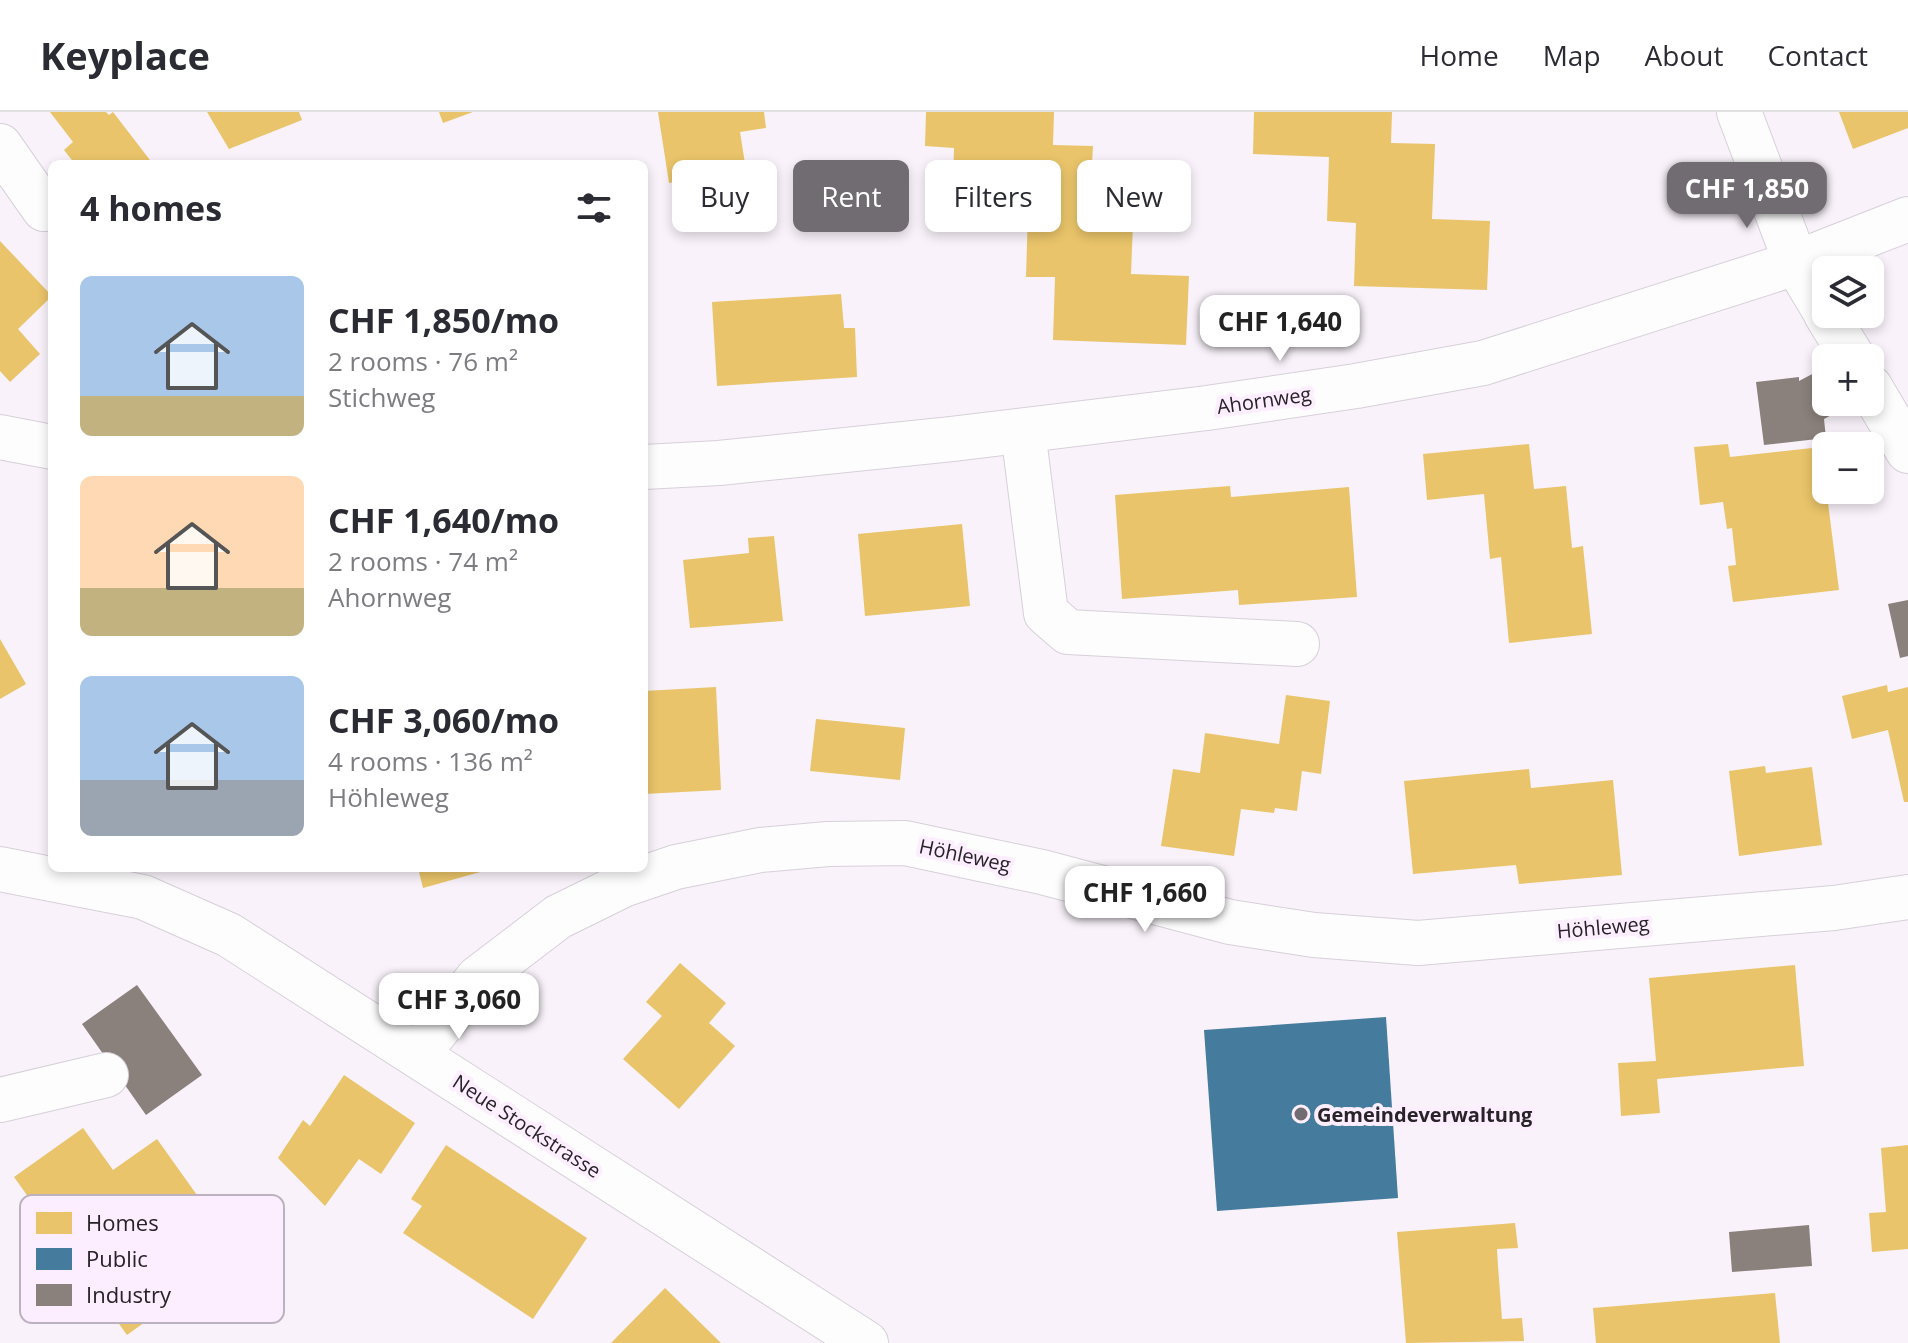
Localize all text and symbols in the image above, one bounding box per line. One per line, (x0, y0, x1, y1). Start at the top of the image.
text: Keyplace (40, 29, 210, 81)
text: Home (1420, 36, 1499, 74)
text: Map (1543, 36, 1601, 74)
text: About (1645, 36, 1723, 74)
text: Contact (1767, 36, 1868, 74)
chip: Buy (672, 160, 777, 232)
chip: Rent (793, 160, 909, 232)
chip: Filters (925, 160, 1061, 232)
chip: New (1077, 160, 1191, 232)
pin: CHF 1,850 (1655, 162, 1839, 230)
text: CHF 1,850 (1685, 170, 1809, 206)
text: 4 homes (80, 185, 222, 231)
icon: filters (572, 186, 616, 230)
map controls (1812, 256, 1884, 504)
button: layers (1812, 256, 1884, 328)
pin: CHF 1,640 (1188, 295, 1372, 363)
text: CHF 1,850/mo (328, 297, 559, 343)
text: CHF 1,640 (1218, 303, 1342, 339)
icon: home (144, 308, 240, 404)
text: 2 rooms · 76 m² (328, 343, 518, 379)
button: + (1812, 344, 1884, 416)
text: Stichweg (328, 379, 435, 415)
street label: Ahornweg (1215, 380, 1313, 420)
button: − (1812, 432, 1884, 504)
text: CHF 1,640/mo (328, 497, 559, 543)
icon: home (144, 508, 240, 604)
text: 2 rooms · 74 m² (328, 543, 518, 579)
text: Ahornweg (328, 579, 451, 615)
text: CHF 3,060/mo (328, 697, 559, 743)
icon: home (144, 708, 240, 804)
text: 4 rooms · 136 m² (328, 743, 533, 779)
text: Höhleweg (328, 779, 449, 815)
street label: Höhleweg (917, 832, 1013, 878)
pin: CHF 1,660 (1053, 866, 1237, 934)
text: CHF 1,660 (1083, 874, 1207, 910)
street label: Höhleweg (1556, 909, 1651, 944)
pin: CHF 3,060 (367, 973, 551, 1041)
text: CHF 3,060 (397, 981, 521, 1017)
street label: Neue Stockstrasse (448, 1068, 606, 1184)
place label: Gemeindeverwaltung (1317, 1101, 1533, 1128)
marker: Gemeindeverwaltung (1292, 1105, 1310, 1123)
legend (20, 1195, 284, 1323)
text: Homes (86, 1207, 159, 1237)
text: Public (86, 1243, 148, 1273)
text: Industry (86, 1279, 172, 1309)

